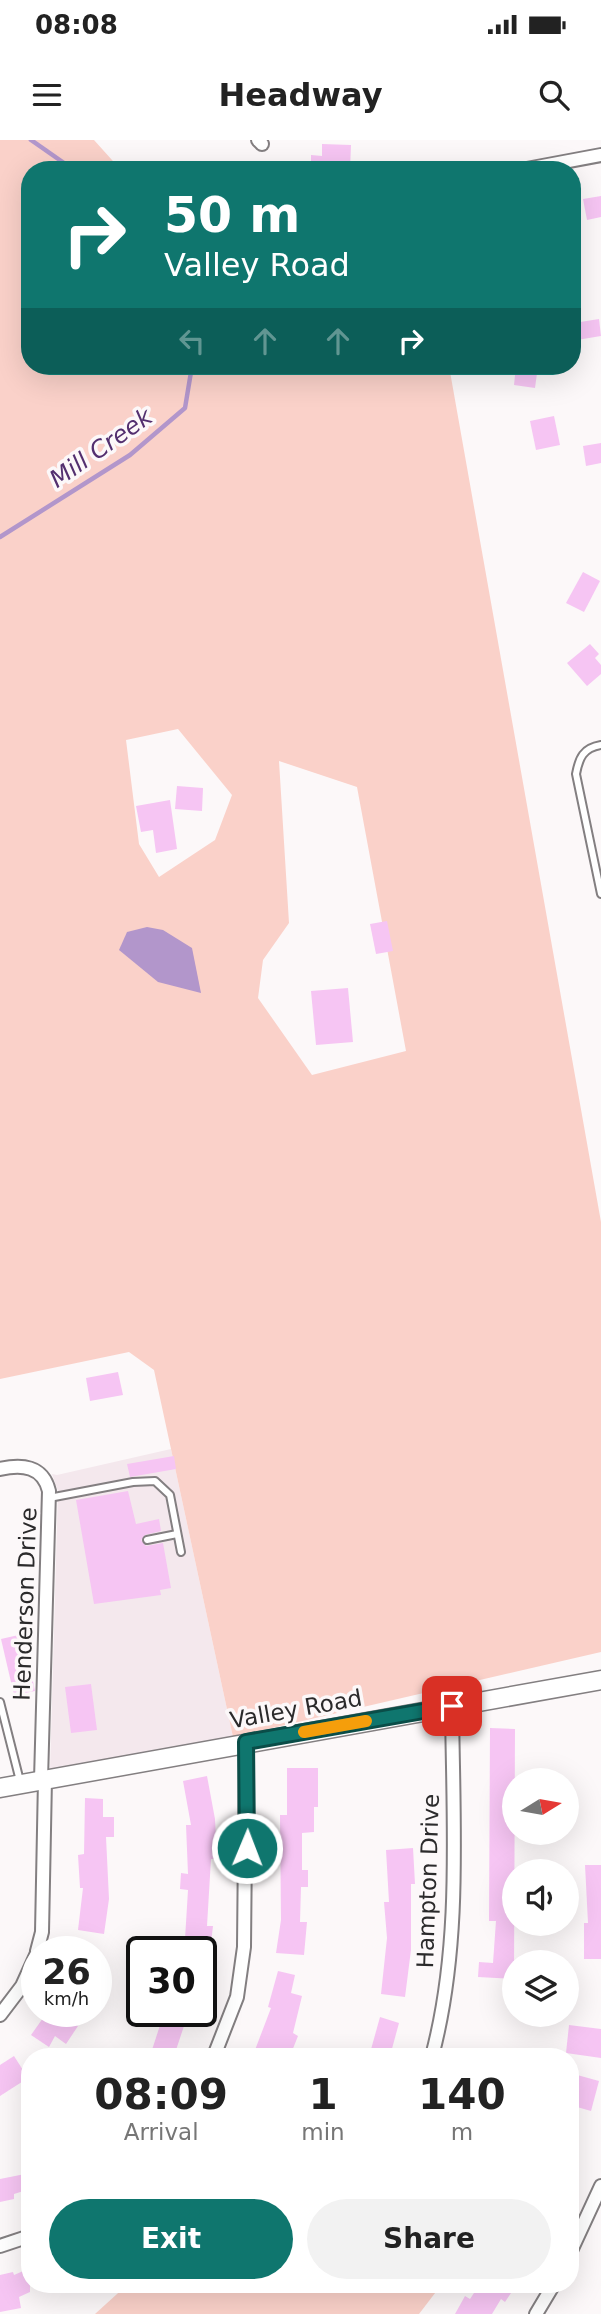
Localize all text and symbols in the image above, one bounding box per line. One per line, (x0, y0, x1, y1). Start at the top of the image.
text: 08:08 (35, 10, 118, 40)
icon: menu (28, 76, 66, 114)
text: Headway (218, 76, 383, 114)
icon: search (535, 76, 573, 114)
text: 50 m (164, 187, 300, 244)
icon: right (49, 189, 140, 280)
text: Valley Road (164, 246, 350, 284)
icon: left (173, 322, 211, 360)
icon: ahead (246, 322, 284, 360)
icon: ahead (319, 322, 357, 360)
icon: right (392, 322, 430, 360)
water label: Mill Creek (44, 402, 158, 493)
street label: Henderson Drive (9, 1507, 41, 1701)
pin (422, 1676, 482, 1736)
street label: Valley Road (228, 1685, 364, 1733)
icon: arrive (433, 1687, 471, 1725)
north arrow (502, 1768, 579, 1844)
map controls (502, 1768, 579, 2027)
street label: Hampton Drive (412, 1793, 444, 1969)
position arrow (210, 1811, 284, 1885)
button: sound (502, 1859, 579, 1936)
speed limit sign: 30 (126, 1936, 217, 2027)
button: layers (502, 1950, 579, 2027)
text: 26 (42, 1952, 91, 1992)
text: km/h (44, 1988, 89, 2009)
text: 08:09 (94, 2070, 228, 2119)
text: 1 (308, 2070, 338, 2119)
text: 140 (418, 2070, 506, 2119)
text: Arrival (124, 2119, 199, 2145)
text: min (301, 2119, 345, 2145)
text: m (451, 2119, 473, 2145)
button: Exit (49, 2199, 293, 2279)
button: Share (307, 2199, 551, 2279)

